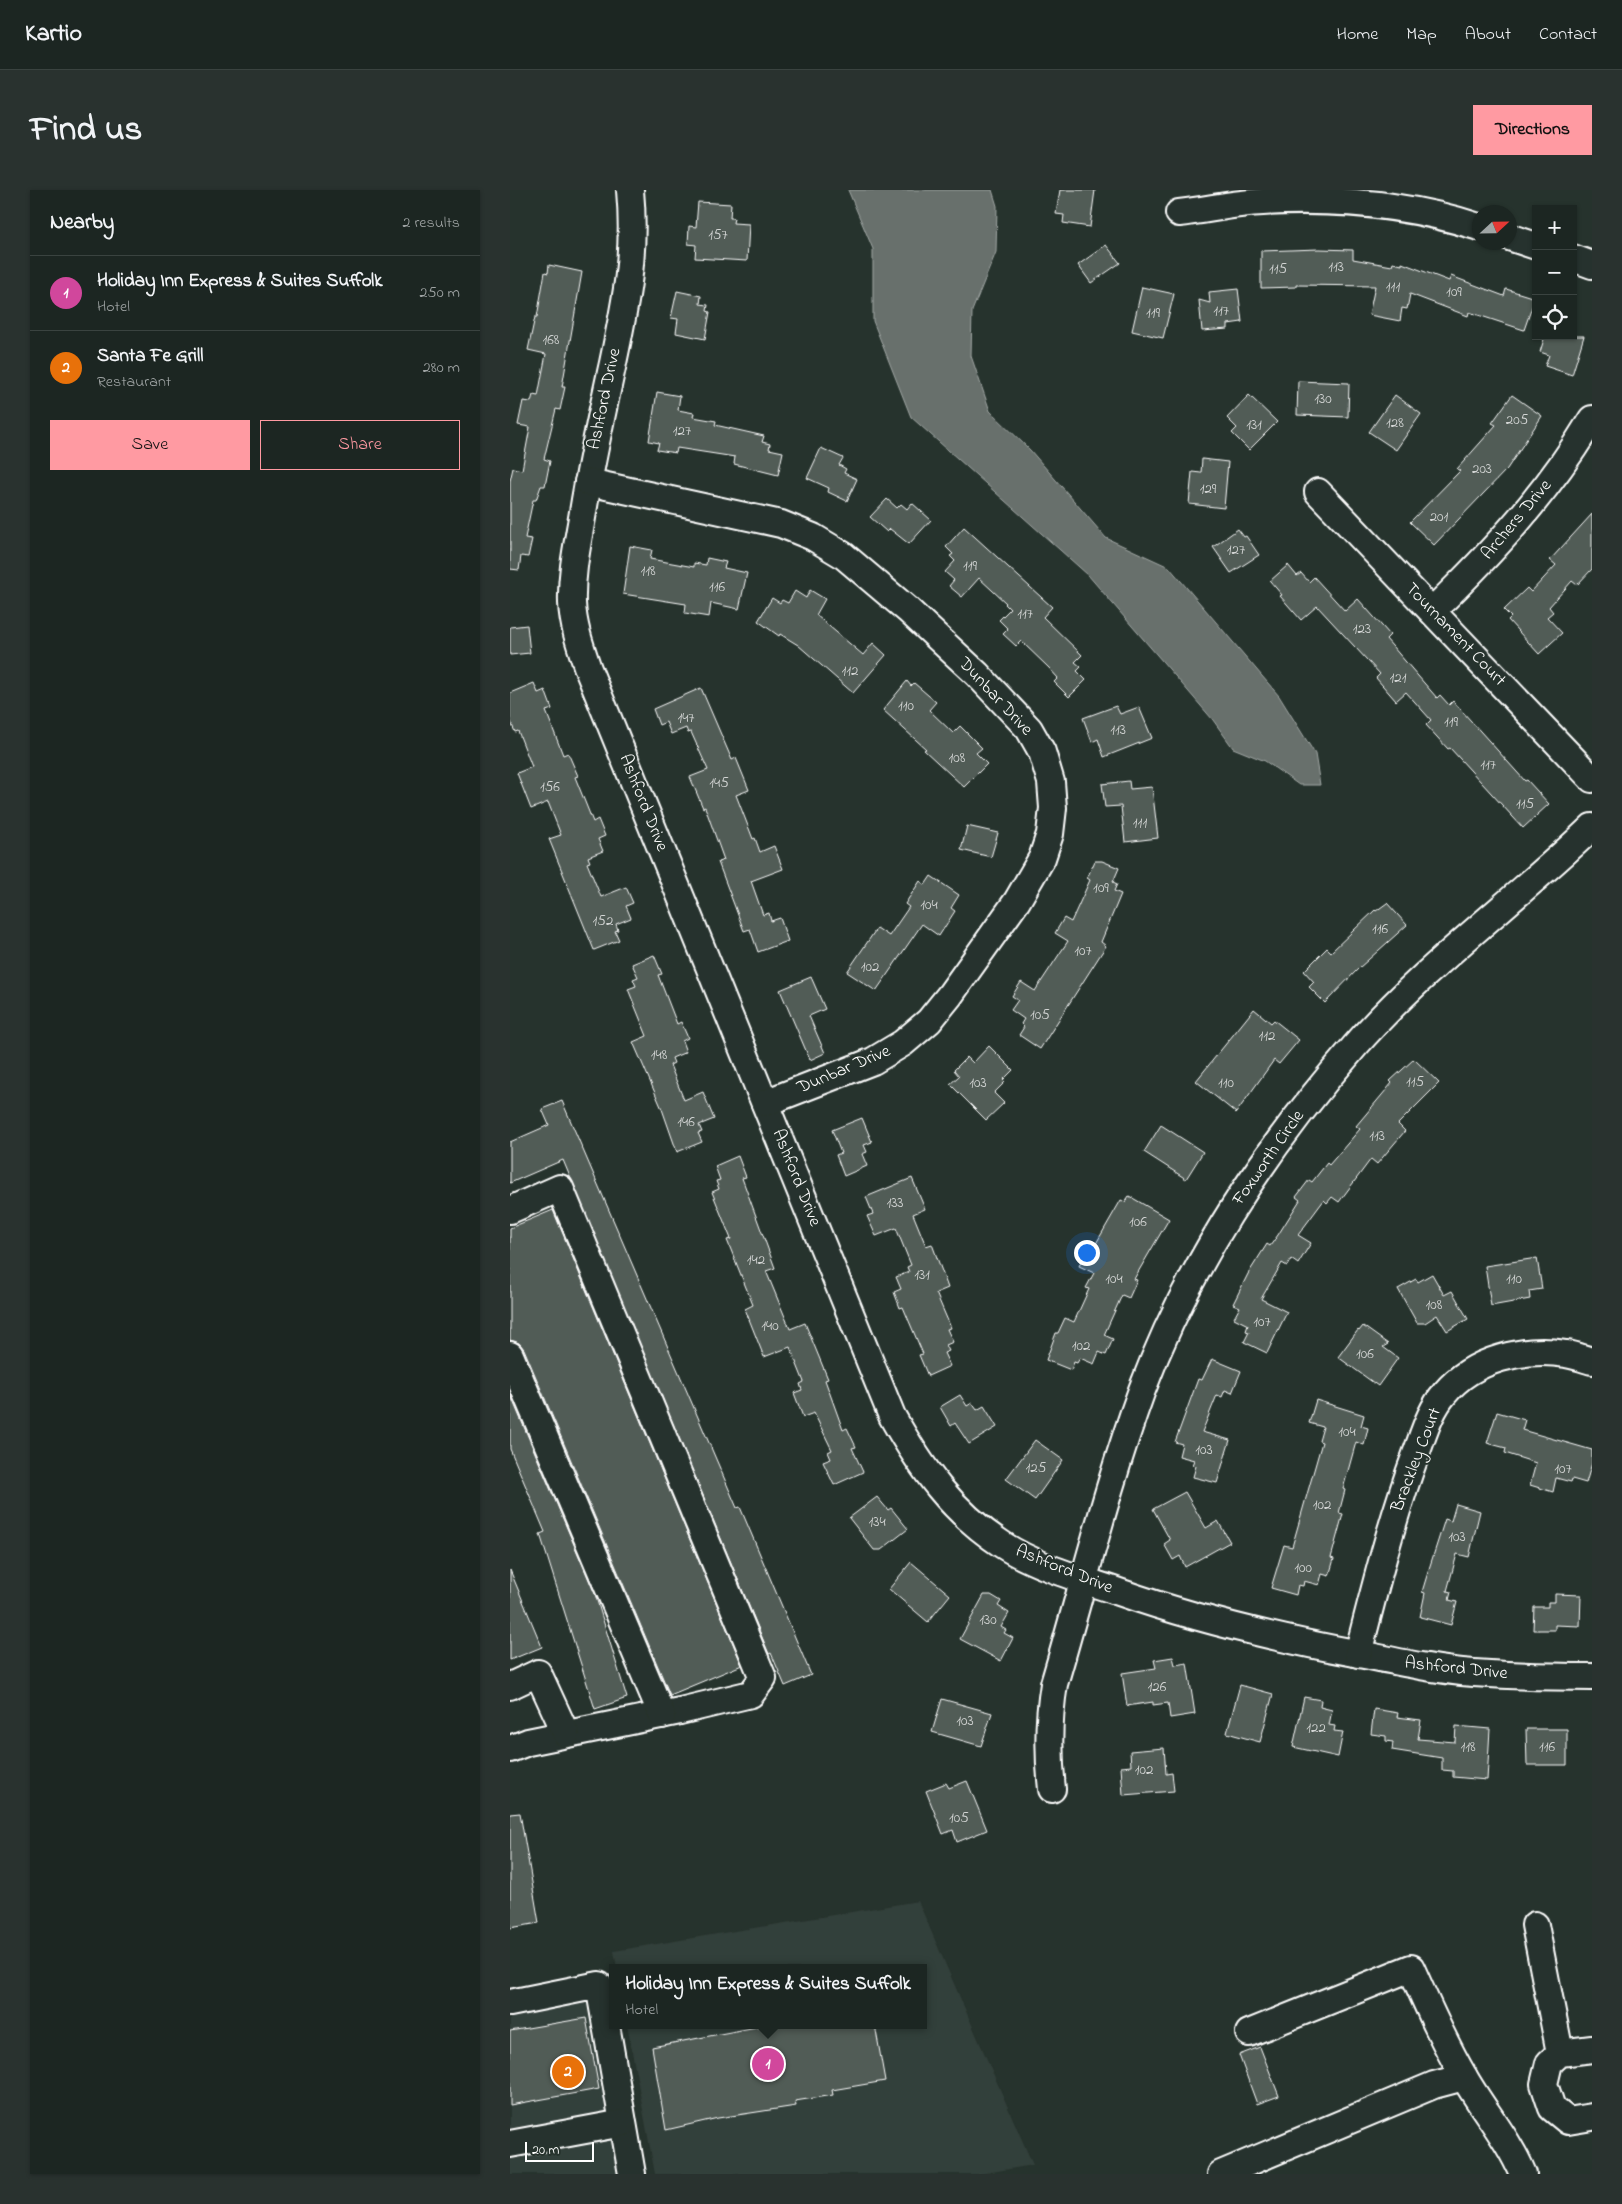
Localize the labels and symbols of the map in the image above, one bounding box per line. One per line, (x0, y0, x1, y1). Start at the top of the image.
north arrow (1472, 205, 1517, 250)
house number: 157 (708, 224, 728, 246)
house number: 113 (1328, 256, 1344, 278)
house number: 115 (1269, 258, 1287, 280)
house number: 111 (1386, 276, 1400, 298)
house number: 109 (1446, 281, 1462, 303)
house number: 117 (1213, 300, 1229, 322)
house number: 119 (1146, 302, 1161, 324)
house number: 168 (543, 329, 560, 351)
street label: Ashford Drive (582, 345, 629, 452)
house number: 130 (1314, 388, 1332, 410)
house number: 205 (1506, 409, 1529, 431)
house number: 128 (1386, 412, 1404, 434)
house number: 131 (1246, 414, 1262, 436)
house number: 127 (673, 420, 691, 442)
house number: 203 (1472, 458, 1492, 480)
street label: Archers Drive (1476, 473, 1559, 566)
house number: 129 (1200, 478, 1217, 500)
house number: 201 (1430, 506, 1449, 528)
house number: 127 (1227, 539, 1245, 561)
house number: 119 (963, 555, 978, 577)
house number: 118 (640, 560, 656, 582)
house number: 116 (709, 576, 725, 598)
street label: Tournament Court (1398, 577, 1512, 693)
house number: 117 (1017, 603, 1033, 625)
house number: 123 (1353, 618, 1371, 640)
street label: Dunbar Drive (951, 651, 1039, 743)
house number: 112 (842, 660, 859, 682)
house number: 121 (1390, 667, 1407, 689)
house number: 110 (898, 695, 915, 717)
house number: 147 (677, 707, 695, 729)
house number: 119 (1444, 711, 1459, 733)
house number: 113 (1110, 719, 1126, 741)
house number: 108 (949, 747, 966, 769)
street label: Ashford Drive (612, 750, 675, 857)
house number: 117 (1480, 754, 1496, 776)
house number: 145 (709, 772, 729, 794)
house number: 156 (540, 776, 560, 798)
house number: 115 (1516, 793, 1534, 815)
house number: 111 (1133, 812, 1147, 834)
house number: 109 (1093, 877, 1109, 899)
house number: 104 (920, 894, 938, 916)
house number: 152 (593, 910, 614, 932)
house number: 116 (1372, 918, 1388, 940)
house number: 107 (1074, 940, 1092, 962)
house number: 102 (861, 956, 880, 978)
house number: 105 (1030, 1004, 1050, 1026)
house number: 112 (1259, 1025, 1276, 1047)
street label: Dunbar Drive (792, 1038, 896, 1102)
house number: 148 (651, 1044, 668, 1066)
house number: 115 (1406, 1071, 1424, 1093)
house number: 103 (969, 1072, 987, 1094)
house number: 110 (1218, 1072, 1235, 1094)
street label: Foxworth Circle (1226, 1104, 1312, 1212)
house number: 146 (677, 1111, 695, 1133)
street label: Ashford Drive (765, 1125, 828, 1232)
house number: 113 (1369, 1125, 1385, 1147)
house number: 133 (886, 1192, 904, 1214)
house number: 106 (1129, 1211, 1147, 1233)
your location (1074, 1240, 1100, 1266)
house number: 142 (747, 1249, 766, 1271)
house number: 131 (914, 1264, 930, 1286)
house number: 104 (1105, 1268, 1123, 1290)
house number: 110 (1506, 1268, 1523, 1290)
house number: 108 (1426, 1294, 1443, 1316)
house number: 107 (1253, 1311, 1271, 1333)
house number: 140 (761, 1315, 779, 1337)
house number: 102 (1072, 1335, 1091, 1357)
house number: 106 (1356, 1343, 1374, 1365)
street label: Brackley Court (1385, 1404, 1449, 1517)
house number: 104 (1338, 1421, 1356, 1443)
house number: 103 (1195, 1439, 1213, 1461)
house number: 125 (1026, 1457, 1047, 1479)
house number: 107 (1554, 1458, 1572, 1480)
house number: 102 (1313, 1494, 1332, 1516)
house number: 134 (868, 1511, 886, 1533)
house number: 103 (1448, 1526, 1466, 1548)
street label: Ashford Drive (1011, 1539, 1118, 1602)
house number: 100 (1294, 1557, 1312, 1579)
house number: 130 (979, 1609, 997, 1631)
street label: Ashford Drive (1403, 1651, 1510, 1687)
house number: 126 (1148, 1676, 1167, 1698)
house number: 103 (956, 1710, 974, 1732)
house number: 122 (1306, 1717, 1326, 1739)
house number: 118 (1460, 1736, 1476, 1758)
house number: 116 (1539, 1736, 1555, 1758)
house number: 102 (1135, 1759, 1154, 1781)
house number: 105 (949, 1807, 969, 1829)
pin: 1 (752, 2045, 784, 2083)
pin: 2 (552, 2053, 584, 2091)
scale bar (525, 2139, 594, 2162)

